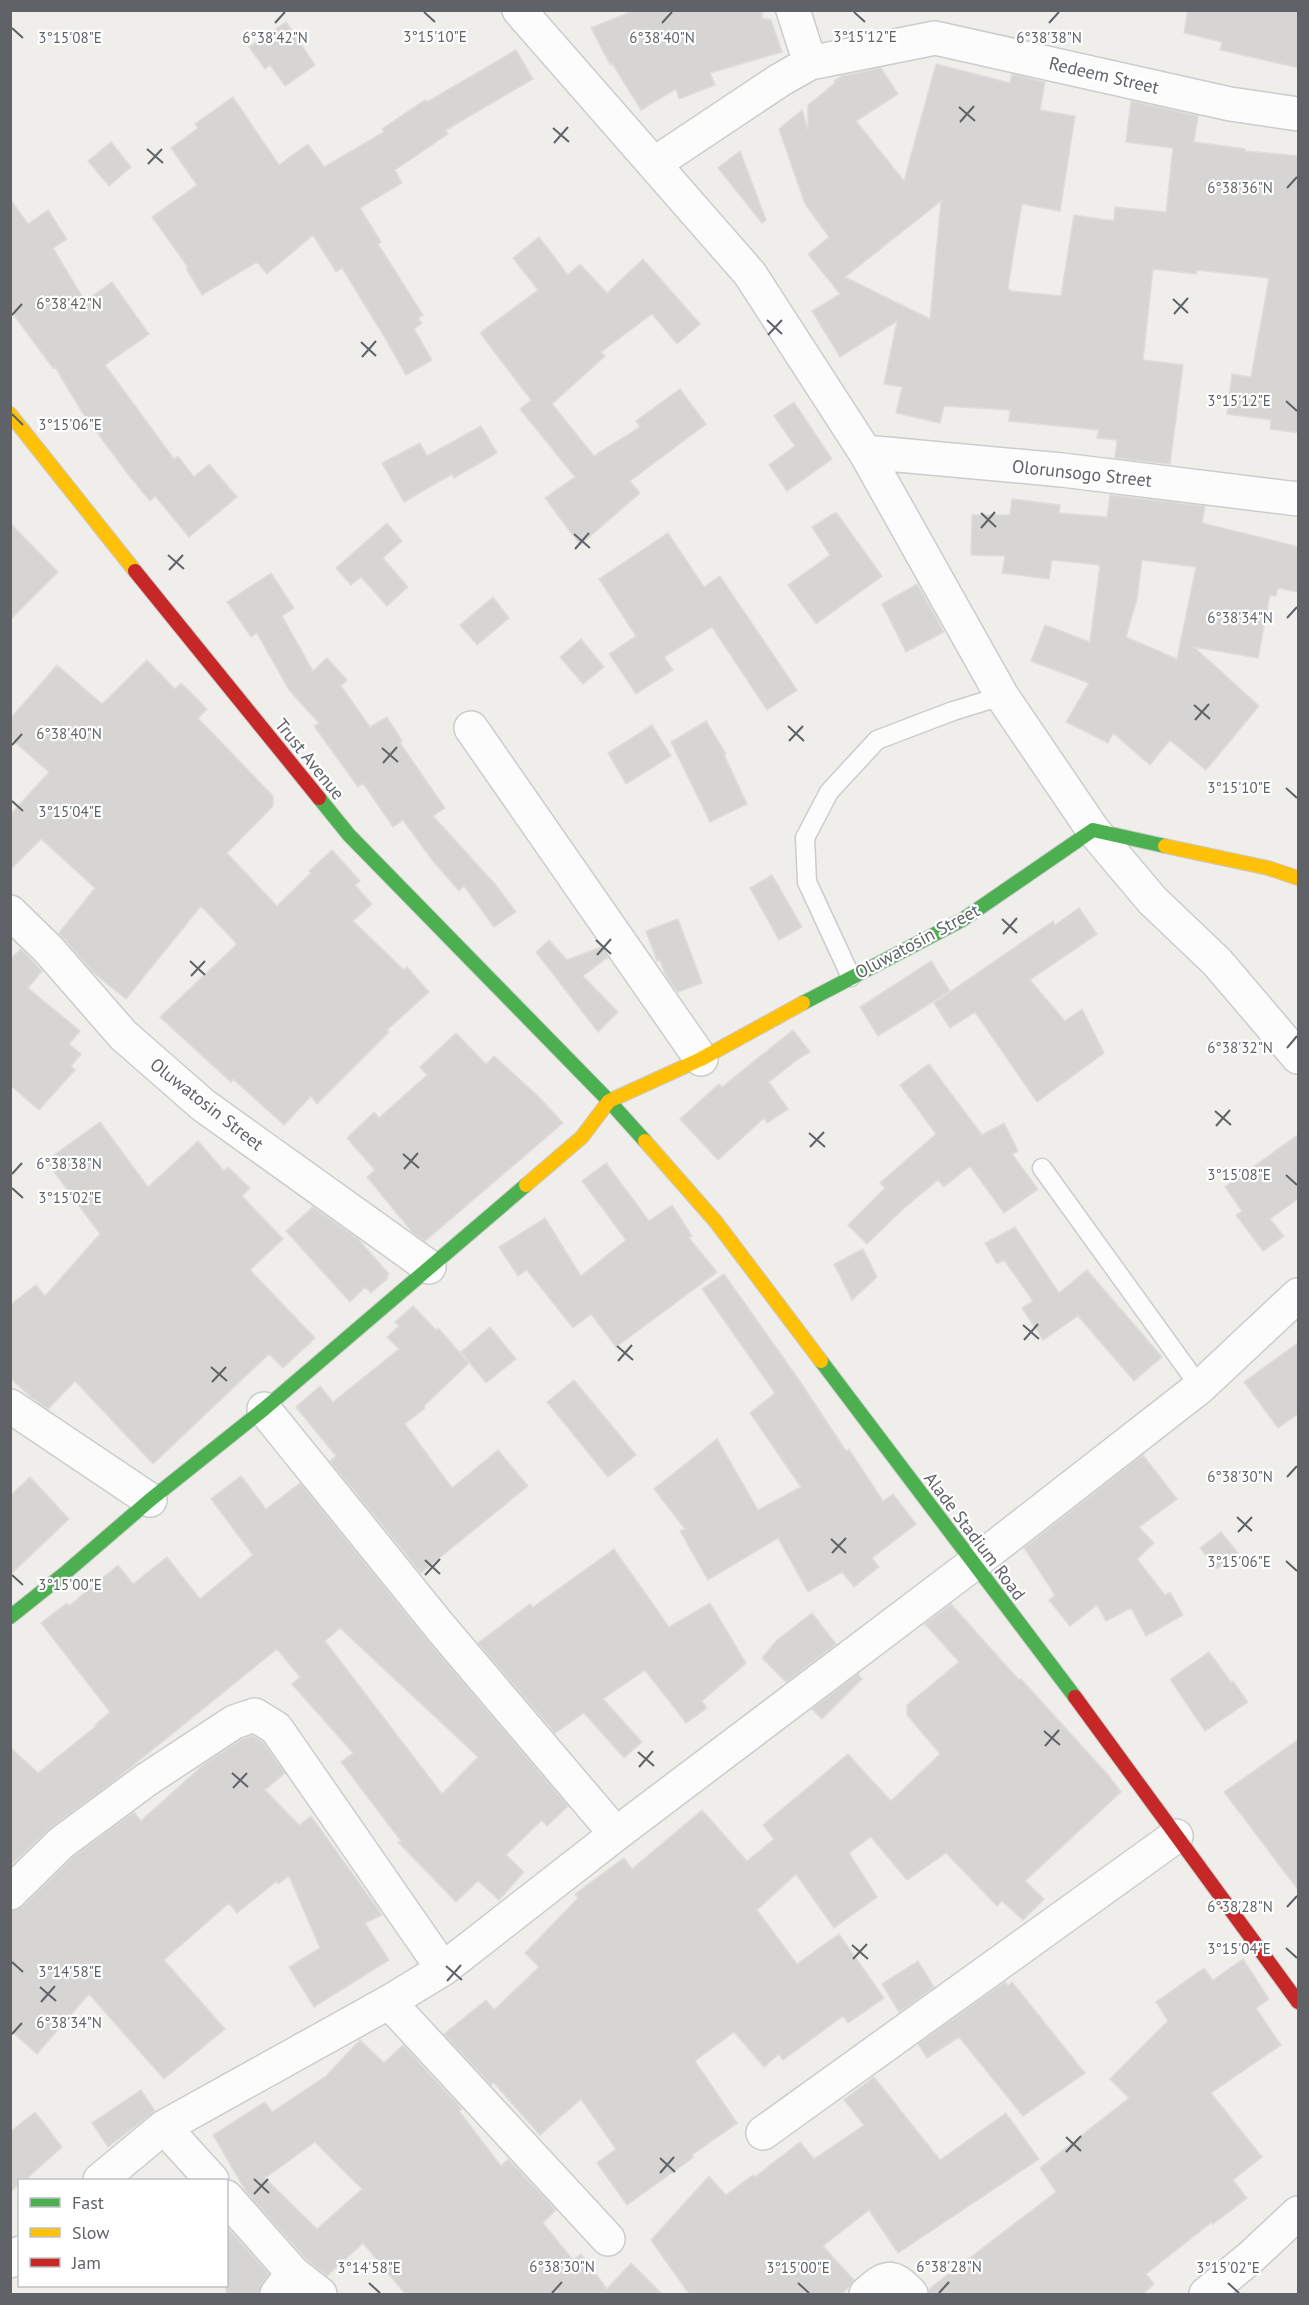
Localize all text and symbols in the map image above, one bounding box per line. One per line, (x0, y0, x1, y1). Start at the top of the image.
text: 3°15'10"E (403, 27, 467, 46)
text: 3°15'12"E (833, 27, 897, 46)
text: 3°15'08"E (38, 28, 102, 47)
text: 6°38'42"N (242, 28, 308, 47)
text: 6°38'40"N (629, 28, 695, 47)
text: 6°38'38"N (1016, 28, 1082, 47)
street label: Redeem Street (1047, 51, 1161, 99)
text: 6°38'36"N (1207, 178, 1273, 197)
text: 6°38'42"N (36, 294, 102, 313)
text: 3°15'12"E (1207, 391, 1271, 410)
text: 3°15'06"E (38, 415, 102, 434)
street label: Olorunsogo Street (1011, 454, 1153, 492)
text: 6°38'34"N (1207, 608, 1273, 627)
street label: Trust Avenue (270, 714, 350, 804)
text: 6°38'40"N (36, 724, 102, 743)
text: 3°15'10"E (1207, 778, 1271, 797)
text: 3°15'04"E (38, 802, 102, 821)
street label: Oluwatosin Street (851, 898, 983, 984)
text: 6°38'32"N (1207, 1038, 1273, 1057)
street label: Oluwatosin Street (146, 1052, 268, 1156)
text: 6°38'38"N (36, 1154, 102, 1173)
text: 3°15'08"E (1207, 1165, 1271, 1184)
text: 3°15'02"E (38, 1188, 102, 1207)
street label: Alade Stadium Road (919, 1467, 1031, 1605)
text: 6°38'30"N (1207, 1467, 1273, 1486)
text: 3°15'06"E (1207, 1552, 1271, 1571)
text: 3°15'00"E (38, 1575, 102, 1594)
text: 6°38'28"N (1207, 1897, 1273, 1916)
text: 3°15'04"E (1207, 1939, 1271, 1958)
text: 3°14'58"E (38, 1962, 102, 1981)
text: 6°38'34"N (36, 2013, 102, 2032)
legend (18, 2179, 228, 2287)
text: Fast (72, 2191, 104, 2214)
text: Slow (72, 2221, 110, 2244)
text: Jam (71, 2251, 101, 2274)
text: 6°38'30"N (529, 2257, 595, 2276)
text: 6°38'28"N (916, 2257, 982, 2276)
text: 3°14'58"E (337, 2258, 401, 2277)
text: 3°15'00"E (766, 2258, 830, 2277)
text: 3°15'02"E (1196, 2258, 1260, 2277)

